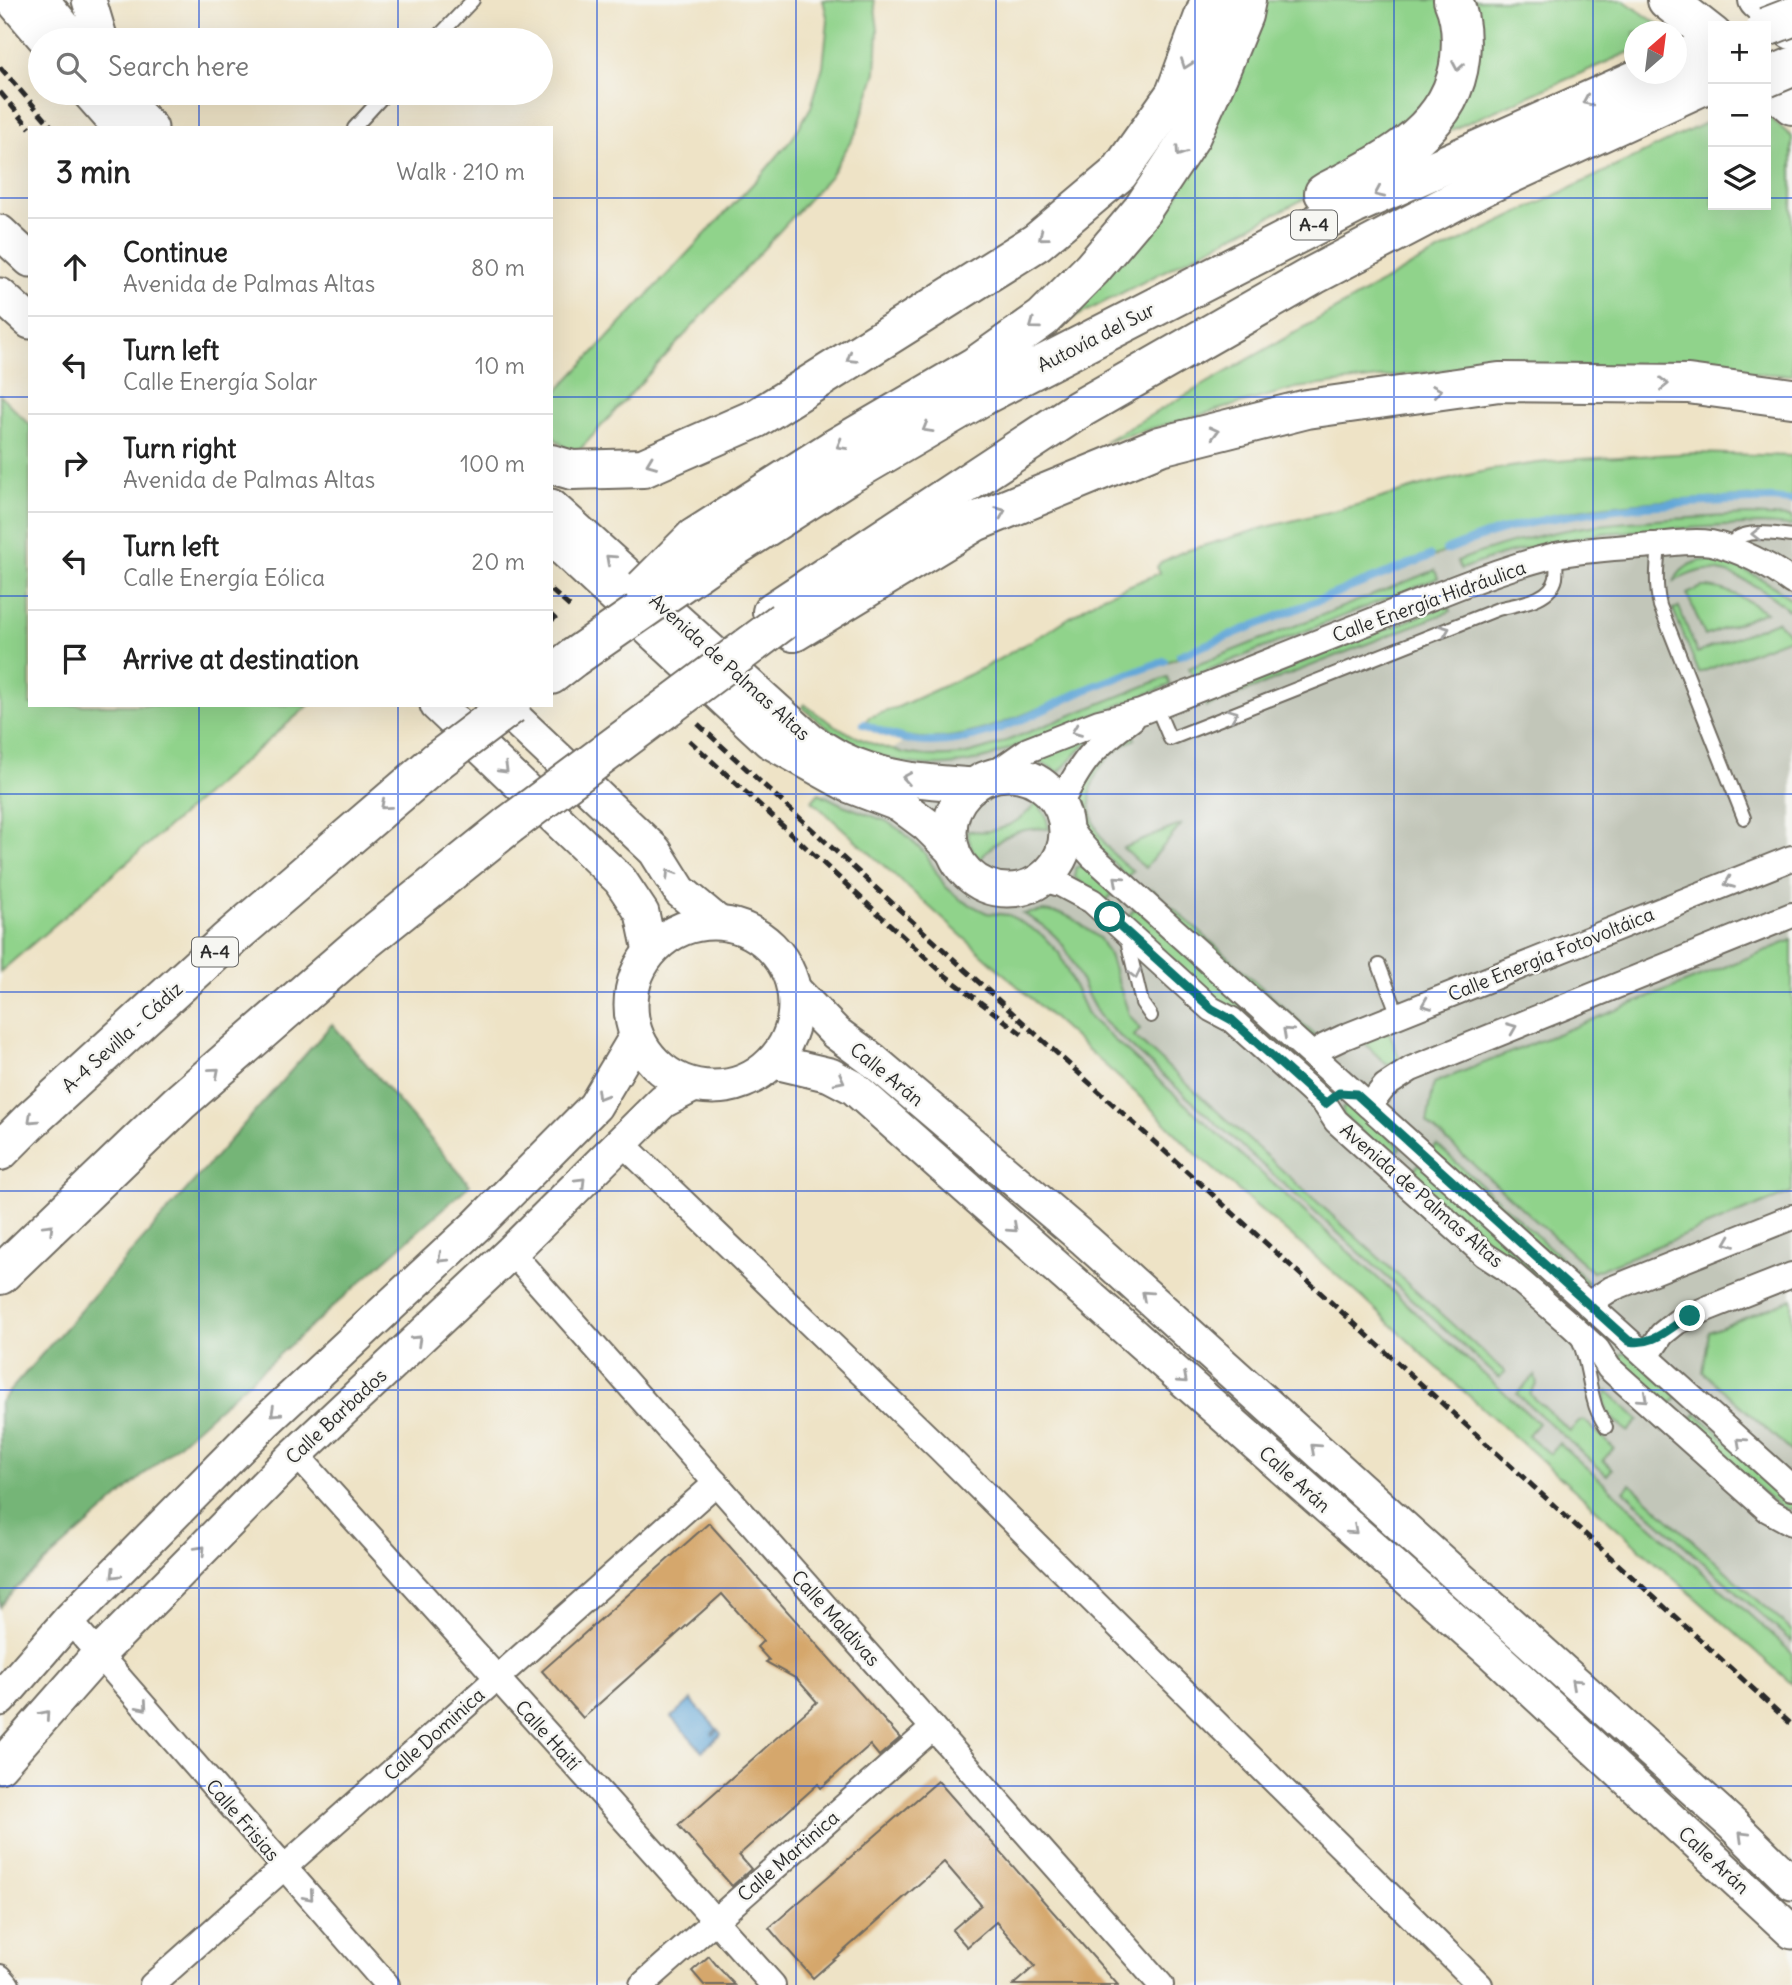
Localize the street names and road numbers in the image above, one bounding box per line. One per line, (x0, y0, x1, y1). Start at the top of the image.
road number: A-4 (1291, 210, 1337, 240)
street label: Autovía del Sur (1033, 297, 1159, 377)
street label: Calle Energía Hidráulica (1329, 555, 1529, 647)
street label: Avenida de Palmas Altas (645, 588, 815, 746)
street label: Calle Energía Fotovoltáica (1444, 902, 1658, 1006)
road number: A-4 (192, 937, 238, 967)
street label: A-4 Sevilla - Cádiz (57, 976, 187, 1098)
street label: Calle Arán (845, 1037, 929, 1111)
street label: Avenida de Palmas Altas (1336, 1118, 1508, 1272)
street label: Calle Barbados (281, 1363, 391, 1469)
street label: Calle Arán (1254, 1441, 1336, 1517)
street label: Calle Maldivas (787, 1565, 885, 1671)
street label: Calle Dominica (379, 1682, 489, 1785)
street label: Calle Haití (510, 1695, 586, 1775)
street label: Calle Frisias (201, 1774, 285, 1866)
street label: Calle Martinica (732, 1805, 844, 1907)
street label: Calle Arán (1674, 1821, 1754, 1899)

